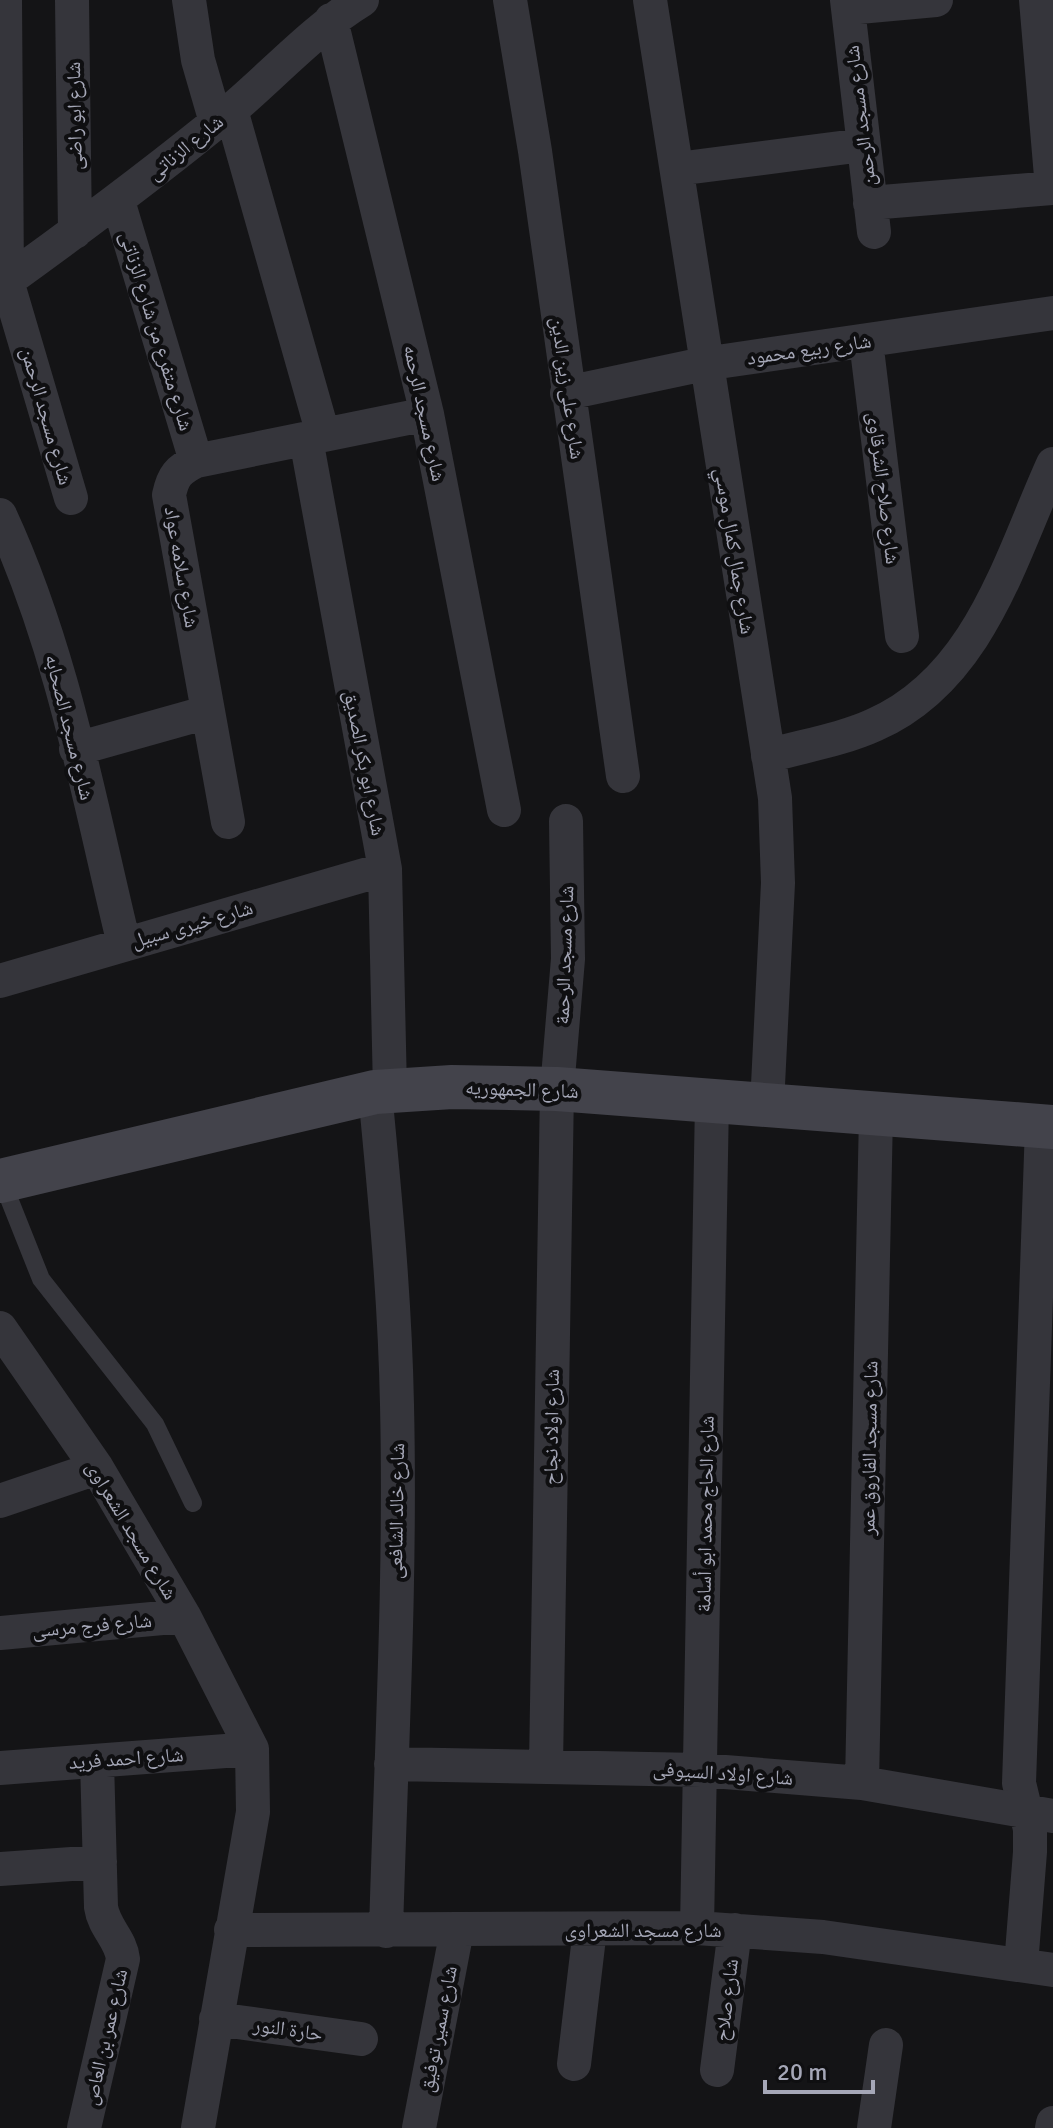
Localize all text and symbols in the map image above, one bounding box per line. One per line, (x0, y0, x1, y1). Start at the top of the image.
street label: شارع مسجد الرحمن (839, 44, 882, 188)
street label: شارع ابو راضى (61, 62, 88, 170)
street label: شارع الزناتى (142, 109, 228, 186)
street label: شارع متفرع من شارع الزناتى (114, 229, 199, 434)
street label: شارع على زين الدين (545, 315, 590, 461)
street label: شارع ربيع محمود (745, 328, 873, 371)
street label: شارع مسجد الرحمه (398, 342, 451, 484)
street label: شارع مسجد الرحمن (15, 345, 78, 488)
street label: شارع صلاح الشرقاوى (862, 411, 905, 566)
street label: شارع جمال كمال موسي (706, 466, 760, 637)
street label: شارع سلامه عواد (159, 504, 204, 630)
street label: شارع مسجد الصحابه (39, 652, 100, 803)
street label: شارع ابو بكر الصديق (338, 688, 391, 838)
street label: شارع مسجد الرحمة (550, 885, 579, 1025)
street label: شارع خيرى سبيل (129, 895, 256, 954)
street label: شارع الجمهوريه (465, 1075, 579, 1104)
street label: شارع مسجد الفاروق عمر (855, 1360, 884, 1537)
street label: شارع اولاد نجاح (538, 1369, 565, 1485)
street label: شارع الحاج محمد ابو أسامة (691, 1415, 720, 1613)
street label: شارع خالد الشافعى (383, 1443, 410, 1579)
street label: شارع مسجد الشعراوى (80, 1456, 183, 1604)
street label: شارع فرج مرسى (31, 1608, 153, 1643)
street label: شارع احمد فريد (68, 1742, 184, 1775)
street label: شارع اولاد السيوفى (652, 1756, 794, 1791)
street label: شارع مسجد الشعراوى (564, 1918, 722, 1943)
street label: شارع صلاح (709, 1957, 744, 2043)
street label: شارع سمير توفيق (414, 1964, 463, 2094)
street label: شارع عمر بن العاص (78, 1967, 133, 2108)
street label: حارة النور (251, 2012, 325, 2047)
scale bar (765, 2044, 873, 2094)
text: 20 m (777, 2057, 827, 2087)

